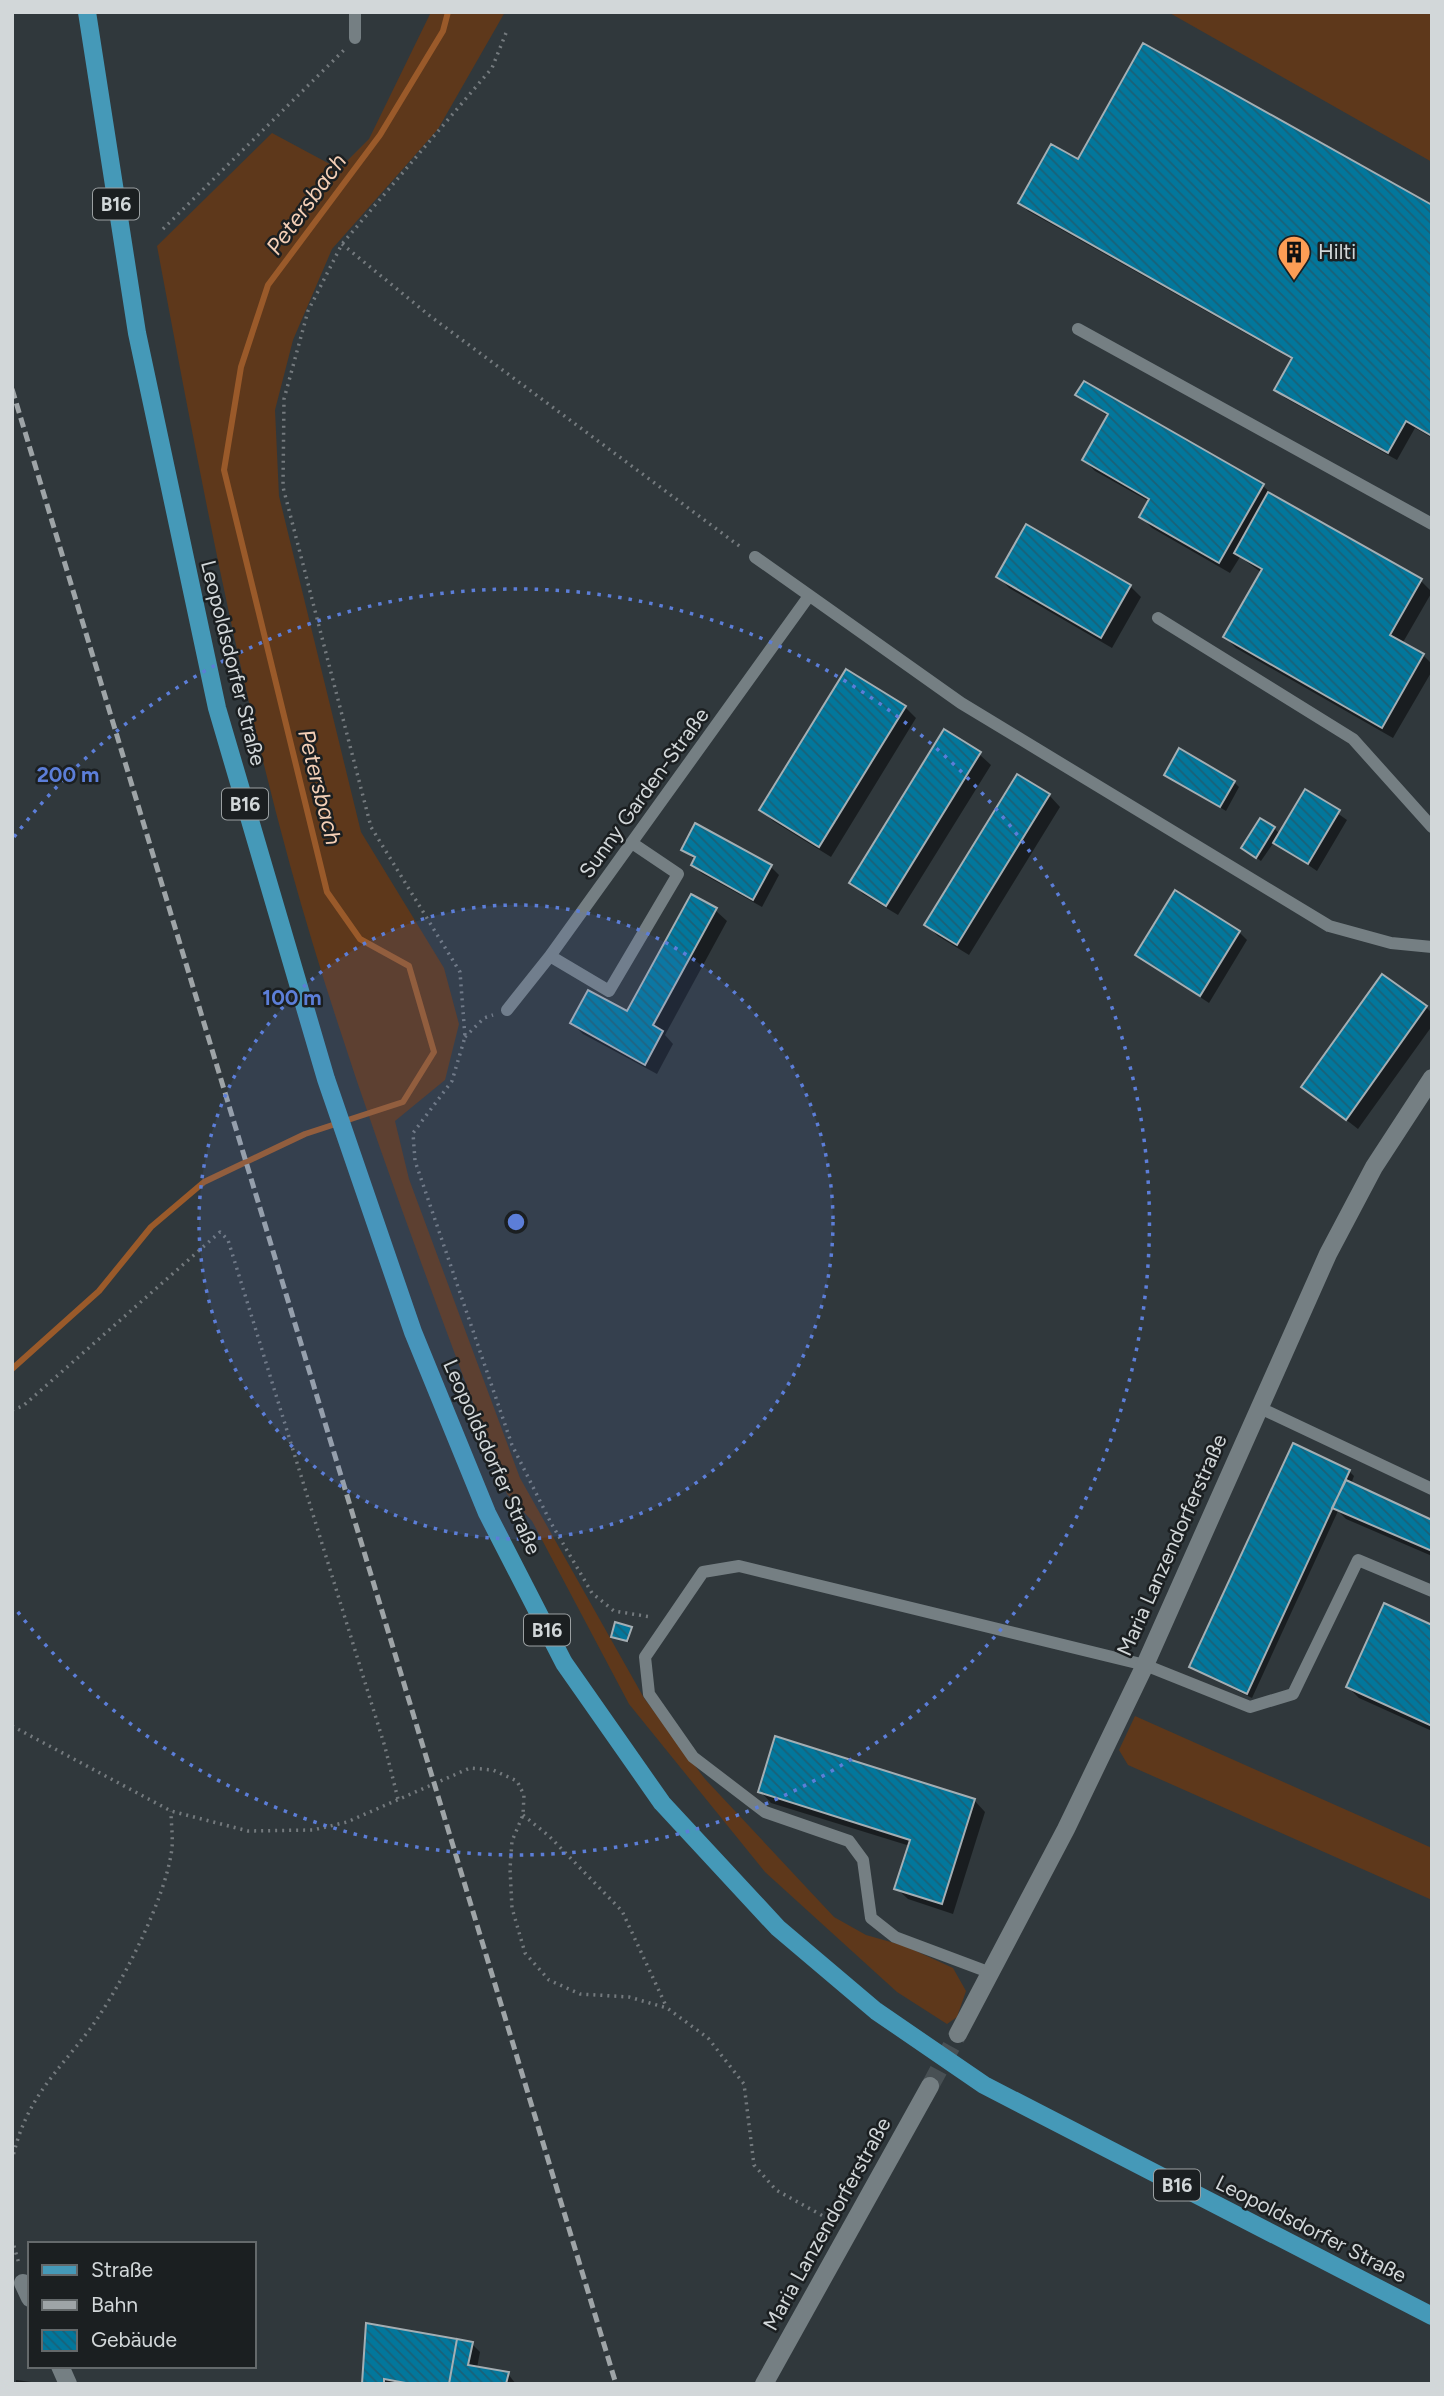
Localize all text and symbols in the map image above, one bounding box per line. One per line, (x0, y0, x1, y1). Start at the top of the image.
water label: Petersbach (260, 148, 352, 260)
road number: B16 (93, 188, 139, 220)
building icon: Hilti (1275, 233, 1313, 282)
place label: Hilti (1318, 239, 1356, 264)
street label: Leopoldsdorfer Straße (196, 558, 271, 768)
street label: Sunny Garden-Straße (574, 703, 714, 883)
water label: Petersbach (292, 726, 348, 848)
text: 200 m (37, 762, 99, 787)
road number: B16 (222, 789, 268, 820)
text: 100 m (262, 985, 322, 1010)
centre of rings (504, 1210, 528, 1234)
street label: Leopoldsdorfer Straße (438, 1355, 547, 1558)
street label: Maria Lanzendorferstraße (1111, 1430, 1232, 1659)
road number: B16 (524, 1614, 570, 1646)
street label: Maria Lanzendorferstraße (757, 2113, 896, 2335)
road number: B16 (1154, 2170, 1200, 2200)
street label: Leopoldsdorfer Straße (1212, 2170, 1411, 2288)
legend (28, 2242, 256, 2368)
text: Straße (91, 2257, 153, 2282)
text: Bahn (91, 2292, 138, 2317)
text: Gebäude (91, 2327, 177, 2352)

